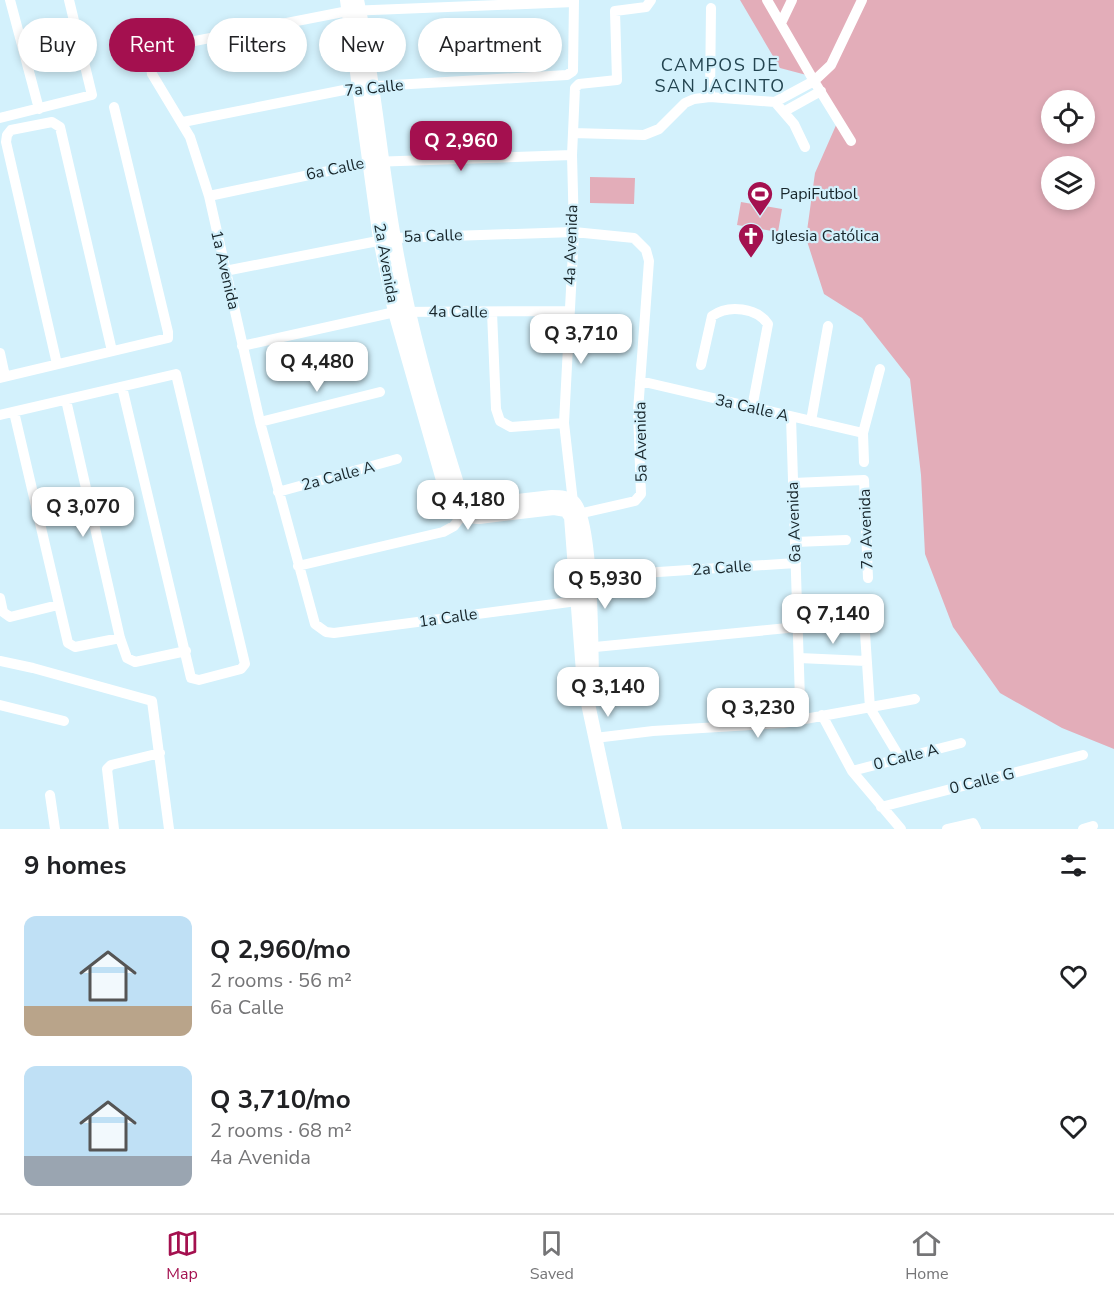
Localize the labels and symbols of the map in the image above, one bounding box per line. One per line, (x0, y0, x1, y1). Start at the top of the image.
district label: CAMPOS DE SAN JACINTO (654, 53, 786, 98)
street label: 7a Calle (343, 74, 405, 102)
pin: Q 2,960 (406, 121, 516, 172)
street label: 6a Calle (304, 152, 366, 186)
sports icon: PapiFutbol (745, 179, 775, 217)
place label: PapiFutbol (780, 183, 858, 205)
street label: 4a Avenida (559, 204, 583, 286)
street label: 2a Avenida (368, 221, 404, 305)
church icon: Iglesia Católica (736, 221, 766, 259)
street label: 5a Calle (403, 224, 463, 248)
place label: Iglesia Católica (771, 225, 879, 247)
street label: 1a Avenida (205, 228, 245, 312)
street label: 4a Calle (428, 300, 488, 324)
pin: Q 3,710 (526, 314, 636, 365)
pin: Q 4,480 (262, 342, 372, 393)
street label: 3a Calle A (713, 389, 791, 427)
street label: 5a Avenida (629, 401, 653, 483)
street label: 2a Calle A (299, 456, 377, 496)
pin: Q 4,180 (413, 480, 523, 531)
street label: 6a Avenida (782, 481, 806, 563)
pin: Q 3,070 (28, 487, 138, 538)
street label: 7a Avenida (854, 488, 878, 570)
street label: 2a Calle (692, 555, 752, 581)
pin: Q 5,930 (550, 559, 660, 610)
pin: Q 7,140 (778, 594, 888, 645)
street label: 1a Calle (417, 603, 479, 633)
pin: Q 3,140 (553, 667, 663, 718)
pin: Q 3,230 (703, 688, 813, 739)
street label: 0 Calle A (871, 738, 941, 776)
street label: 0 Calle G (947, 762, 1017, 800)

